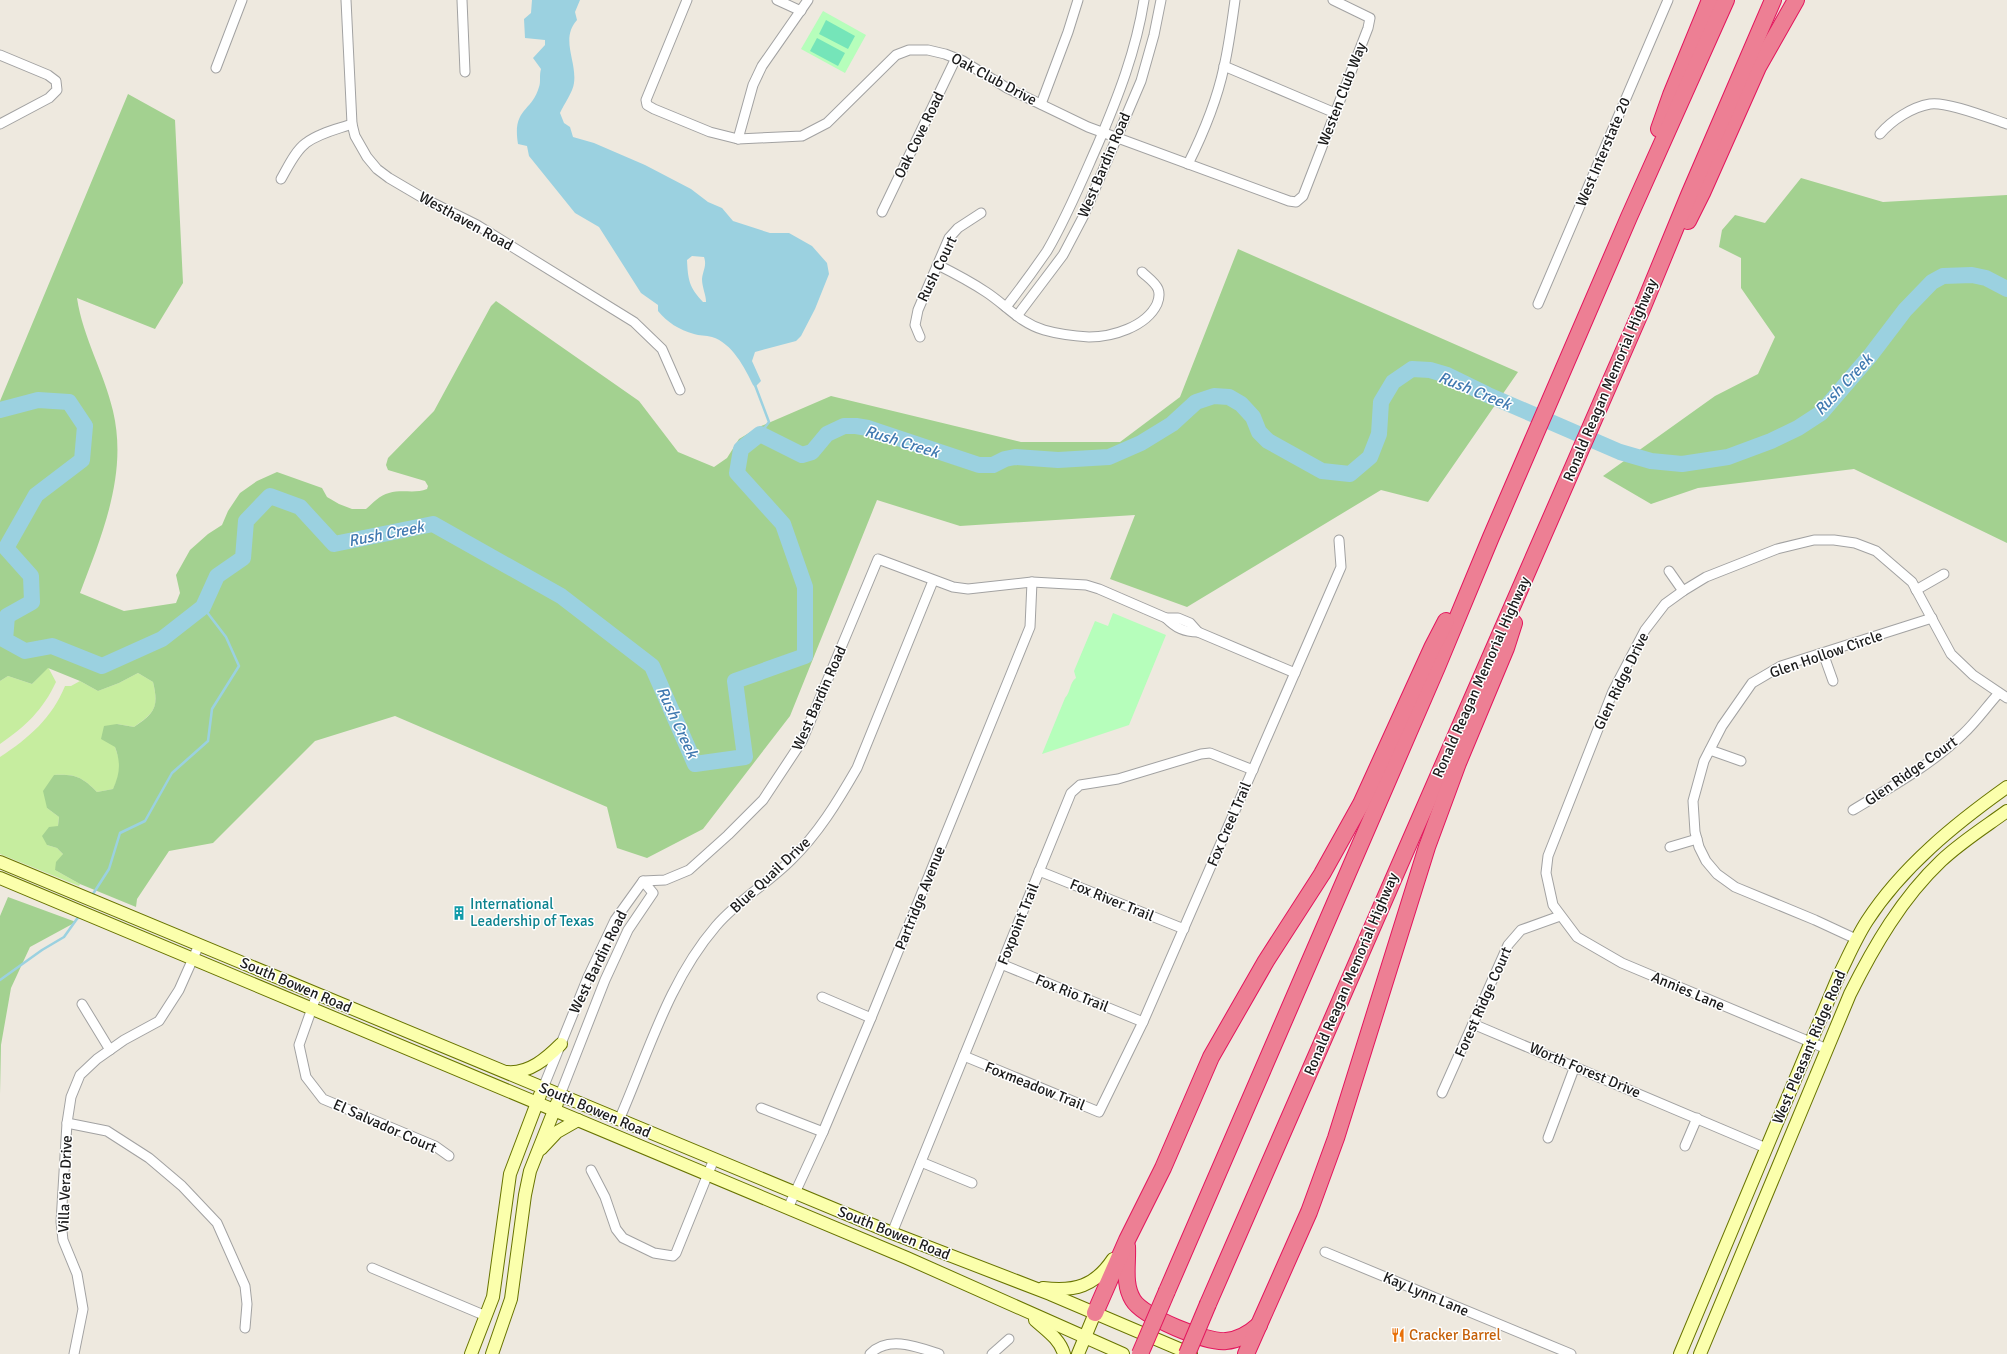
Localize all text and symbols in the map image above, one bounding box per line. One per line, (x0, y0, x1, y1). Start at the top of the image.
street label: Westen Club Way (1314, 40, 1370, 148)
street label: Oak Club Drive (948, 49, 1040, 109)
street label: Oak Cove Road (890, 89, 948, 181)
street label: West Interstate 20 (1572, 95, 1634, 209)
street label: West Bardin Road (1074, 110, 1134, 220)
street label: Westhaven Road (416, 188, 516, 254)
street label: Rush Court (913, 233, 961, 305)
street label: Ronald Reagan Memorial Highway (1559, 276, 1661, 484)
water label: Rush Creek (1810, 348, 1878, 419)
water label: Rush Creek (1435, 367, 1516, 415)
water label: Rush Creek (862, 421, 943, 463)
water label: Rush Creek (347, 516, 428, 551)
street label: Ronald Reagan Memorial Highway (1428, 574, 1534, 780)
street label: Glen Hollow Circle (1767, 626, 1885, 682)
street label: Glen Ridge Drive (1590, 629, 1652, 733)
street label: West Bardin Road (788, 643, 850, 753)
water label: Rush Creek (652, 684, 703, 763)
street label: Glen Ridge Court (1861, 732, 1961, 810)
street label: Fox Creel Trail (1203, 779, 1255, 869)
street label: Blue Quail Drive (726, 833, 814, 917)
street label: Partridge Avenue (891, 843, 949, 953)
street label: Ronald Reagan Memorial Highway (1300, 870, 1402, 1078)
street label: Fox River Trail (1067, 875, 1157, 925)
street label: Foxpoint Trail (993, 881, 1043, 967)
place label: International Leadership of Texas (470, 895, 595, 930)
building icon: International Leadership of Texas (451, 905, 467, 921)
street label: West Bardin Road (565, 908, 631, 1016)
street label: Forest Ridge Court (1451, 944, 1515, 1060)
street label: South Bowen Road (237, 953, 355, 1017)
street label: Annies Lane (1649, 967, 1727, 1015)
street label: West Pleasant Ridge Road (1768, 967, 1850, 1127)
street label: Fox Rio Trail (1033, 970, 1111, 1016)
street label: Worth Forest Drive (1527, 1038, 1643, 1102)
street label: Foxmeadow Trail (982, 1058, 1088, 1114)
street label: South Bowen Road (536, 1078, 654, 1142)
street label: El Salvador Court (330, 1095, 440, 1157)
street label: Villa Vera Drive (54, 1135, 76, 1233)
street label: South Bowen Road (835, 1202, 953, 1264)
street label: Kay Lynn Lane (1380, 1268, 1472, 1320)
place label: Cracker Barrel (1409, 1326, 1501, 1344)
restaurant icon: Cracker Barrel (1390, 1327, 1406, 1343)

